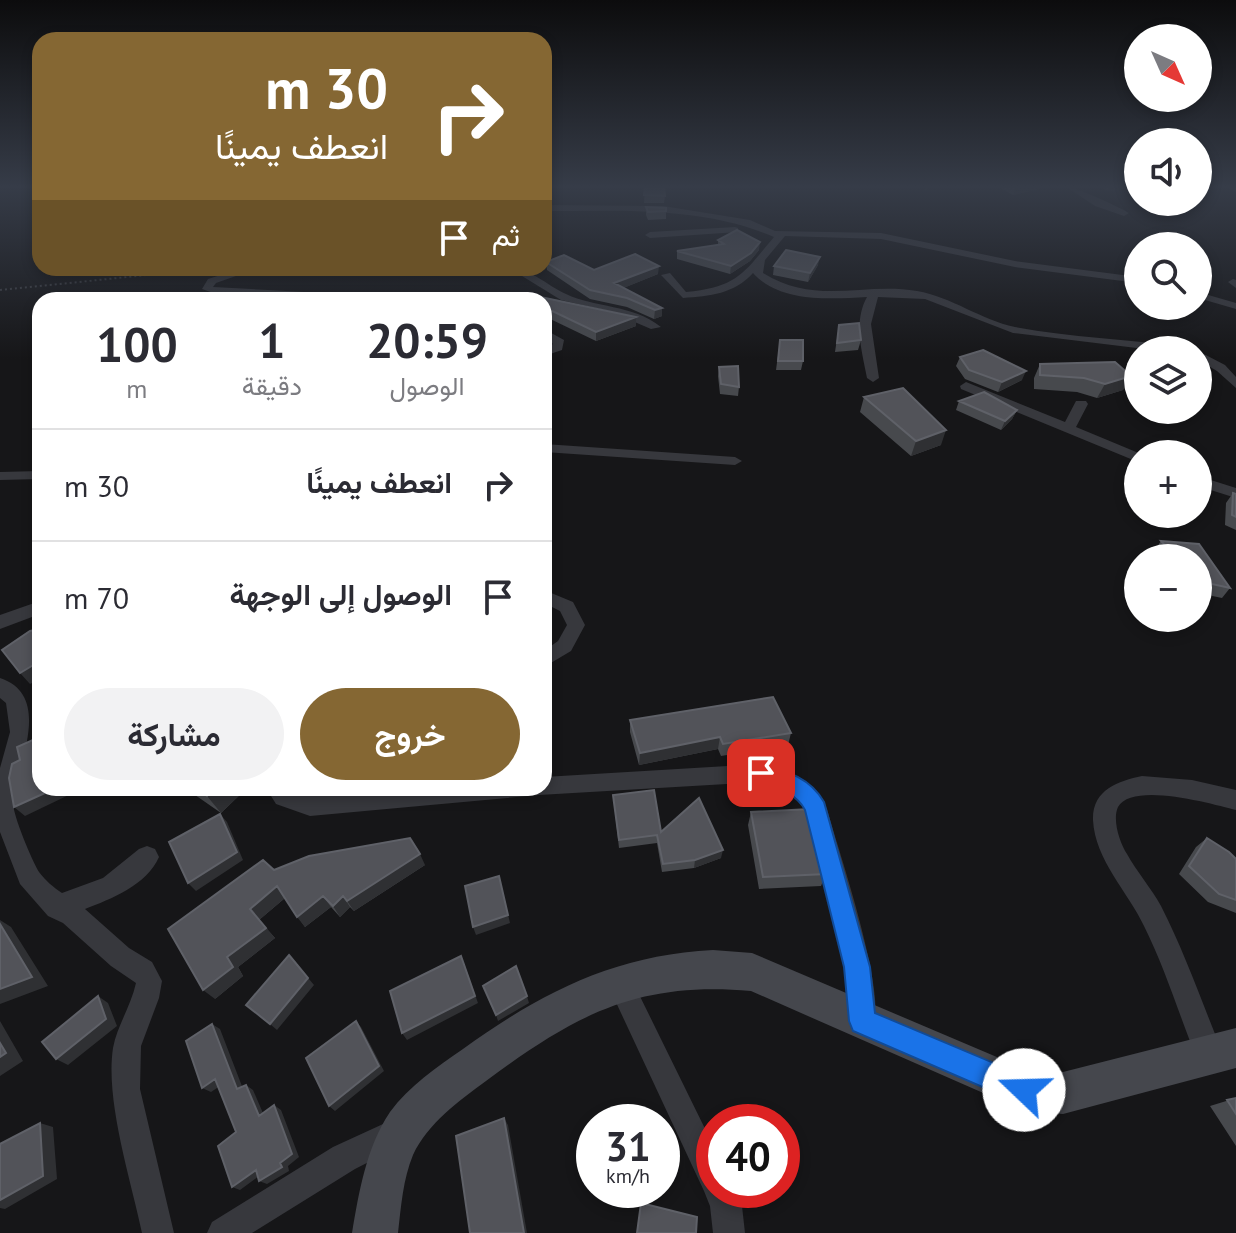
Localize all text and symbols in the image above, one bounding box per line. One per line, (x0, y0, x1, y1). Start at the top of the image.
north arrow (1124, 24, 1212, 112)
map controls (1124, 24, 1212, 632)
text: 30 m (265, 52, 388, 124)
icon: right (416, 64, 520, 168)
text: انعطف يمينًا (215, 122, 388, 169)
button: sound (1124, 128, 1212, 216)
text: ثم (492, 215, 520, 254)
icon: arrive (432, 216, 476, 260)
button: search (1124, 232, 1212, 320)
text: 1 (258, 309, 286, 371)
text: 20:59 (366, 309, 488, 371)
text: 100 (96, 313, 178, 375)
button: layers (1124, 336, 1212, 424)
text: دقيقة (242, 369, 302, 402)
text: الوصول (390, 369, 465, 402)
text: m (126, 372, 147, 405)
button: + (1124, 440, 1212, 528)
text: انعطف يمينًا (306, 462, 452, 501)
icon: right (476, 463, 520, 507)
text: 30 m (64, 466, 129, 505)
button: − (1124, 544, 1212, 632)
text: الوصول إلى الوجهة (229, 574, 452, 613)
icon: arrive (476, 575, 520, 619)
text: 70 m (64, 578, 129, 617)
button: مشاركة (64, 688, 284, 780)
button: خروج (300, 688, 520, 780)
pin (727, 739, 795, 807)
icon: arrive (739, 751, 783, 795)
position arrow (982, 1048, 1066, 1132)
speed limit sign: 40 (696, 1104, 800, 1208)
text: 31 (605, 1120, 651, 1172)
text: km/h (606, 1163, 650, 1189)

